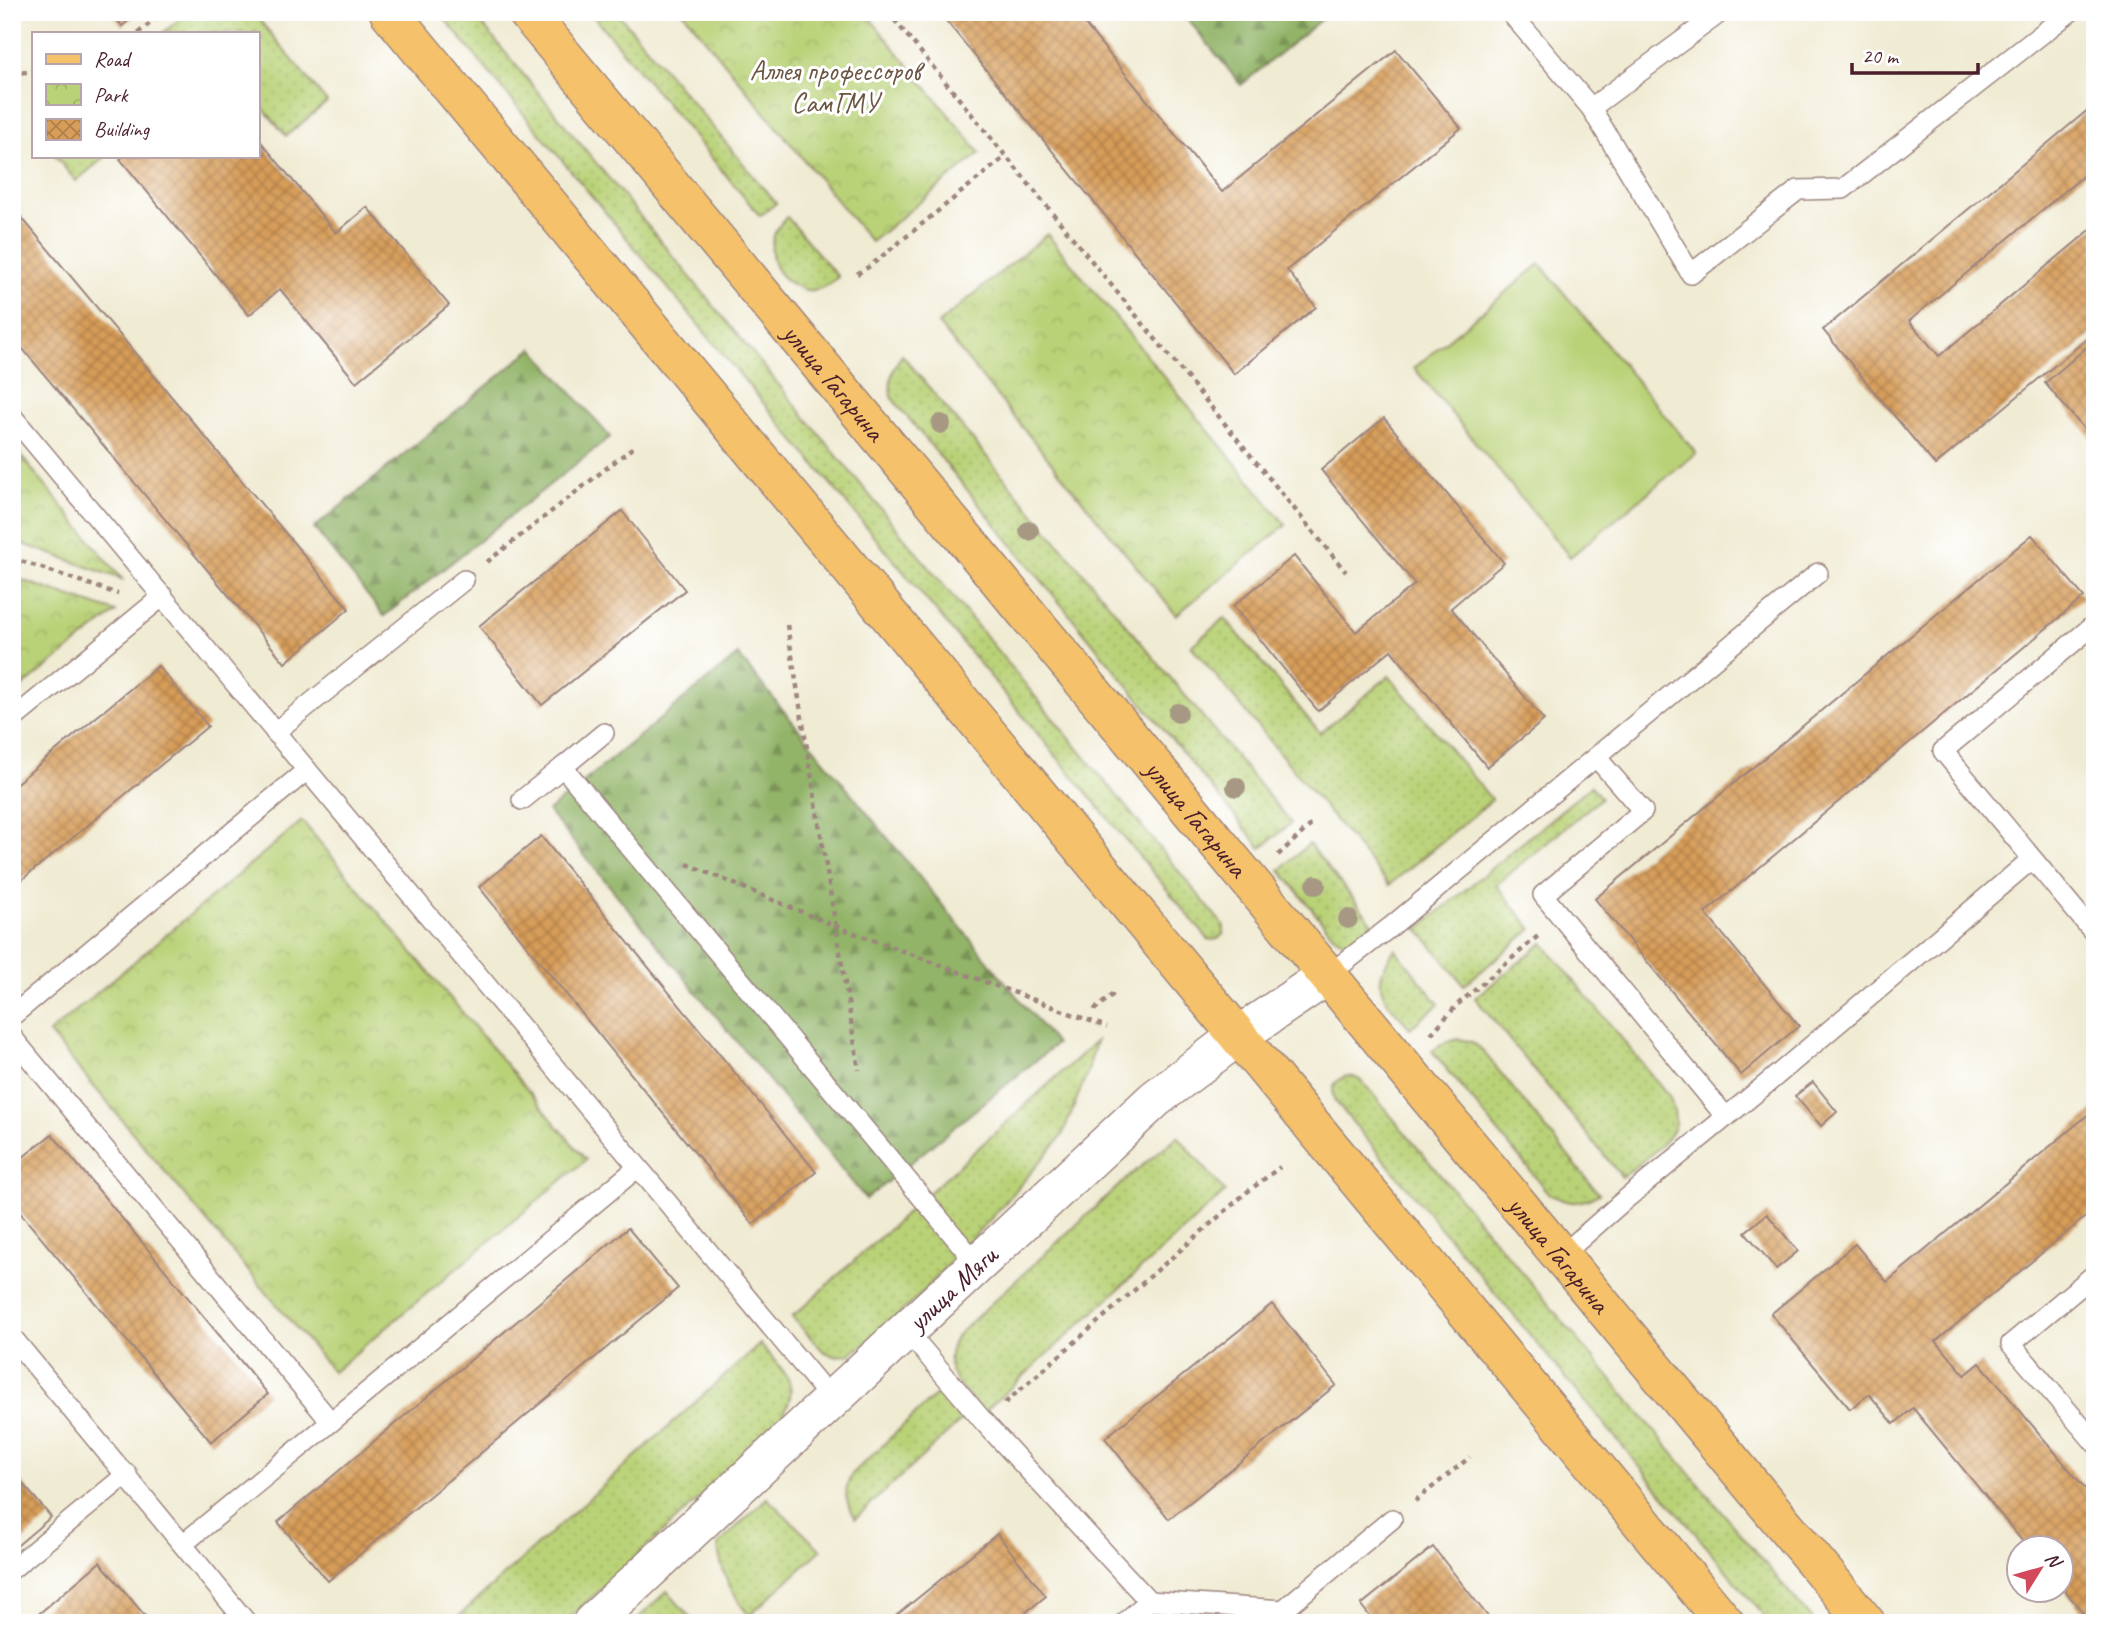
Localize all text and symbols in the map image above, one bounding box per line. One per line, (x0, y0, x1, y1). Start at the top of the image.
legend (32, 32, 259, 158)
scale bar (1852, 32, 1978, 76)
text: 20 m (1862, 43, 1900, 69)
text: Road (94, 46, 133, 72)
park label: Аллея профессоров СамГМУ (750, 53, 926, 120)
text: Park (94, 82, 129, 108)
text: Building (94, 116, 151, 142)
street label: улица Гагарина (774, 315, 894, 449)
street label: улица Гагарина (1137, 751, 1257, 885)
street label: улица Гагарина (1499, 1187, 1619, 1321)
street label: улица Мяги (898, 1236, 1006, 1340)
north arrow (2006, 1534, 2076, 1604)
text: N (2040, 1547, 2068, 1574)

